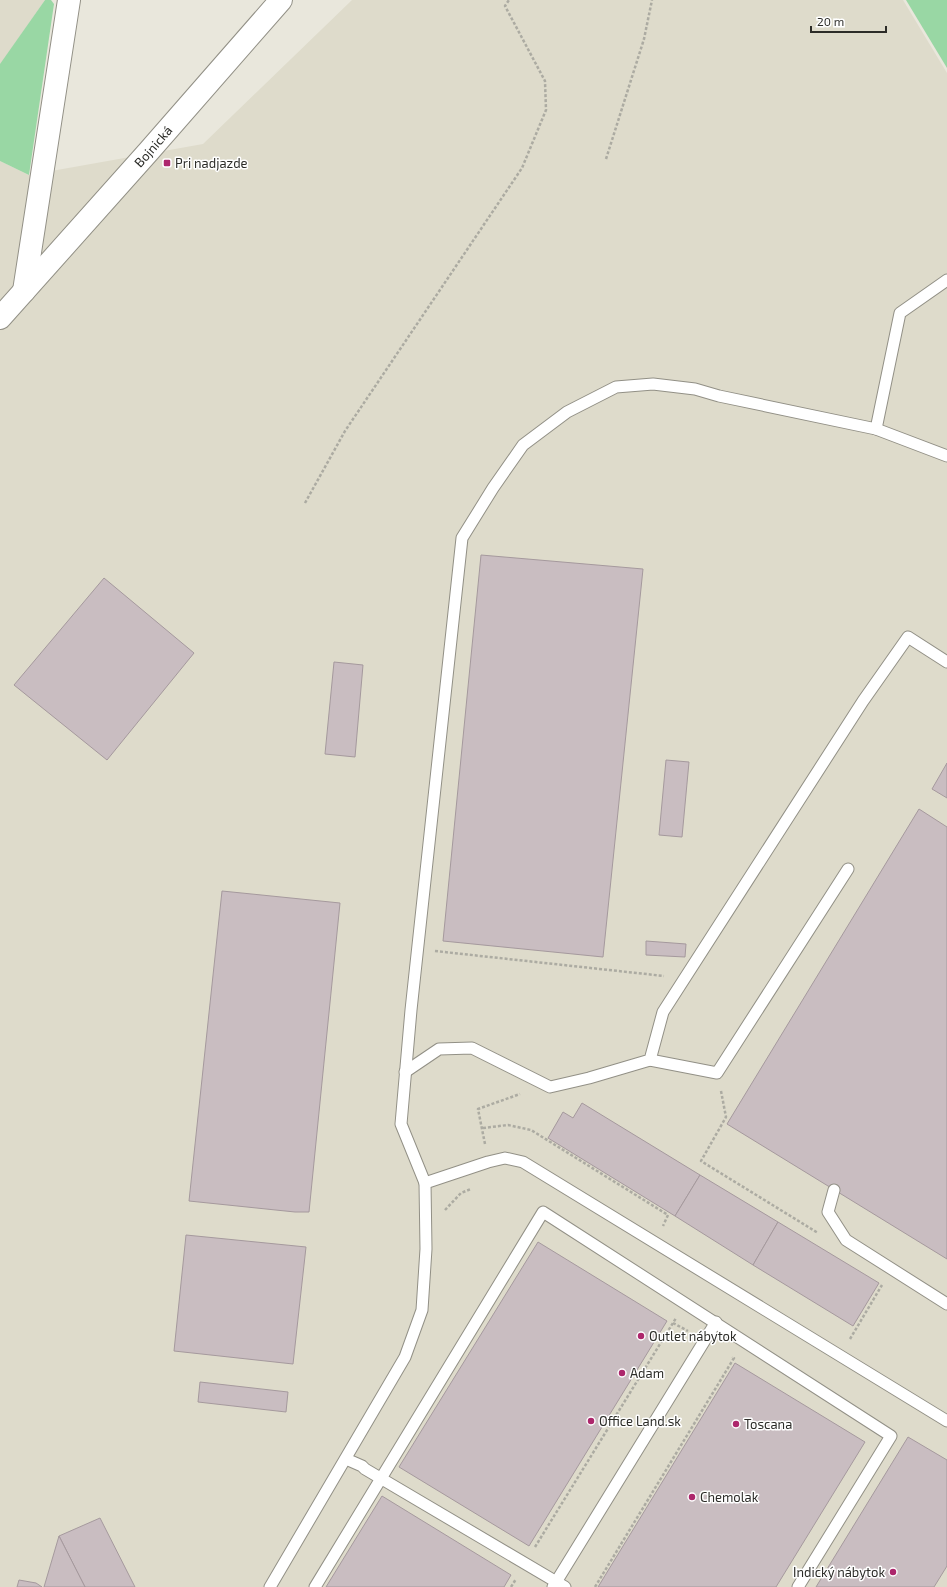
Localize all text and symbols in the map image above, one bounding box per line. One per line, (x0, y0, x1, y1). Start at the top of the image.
scale bar (811, 8, 886, 34)
text: 20 m (817, 14, 844, 28)
street label: Bojnická (131, 122, 175, 170)
place label: Pri nadjazde (175, 155, 248, 171)
marker: Pri nadjazde (162, 158, 172, 168)
place label: Outlet nábytok (649, 1328, 737, 1344)
marker: Outlet nábytok (636, 1331, 646, 1341)
place label: Adam (630, 1365, 664, 1381)
marker: Adam (617, 1368, 627, 1378)
place label: Office Land.sk (599, 1413, 681, 1429)
marker: Office Land.sk (586, 1416, 596, 1426)
place label: Toscana (744, 1416, 792, 1432)
marker: Toscana (731, 1419, 741, 1429)
place label: Chemolak (700, 1489, 759, 1505)
marker: Chemolak (687, 1492, 697, 1502)
place label: Indický nábytok (793, 1564, 885, 1580)
marker: Indický nábytok (888, 1567, 898, 1577)

